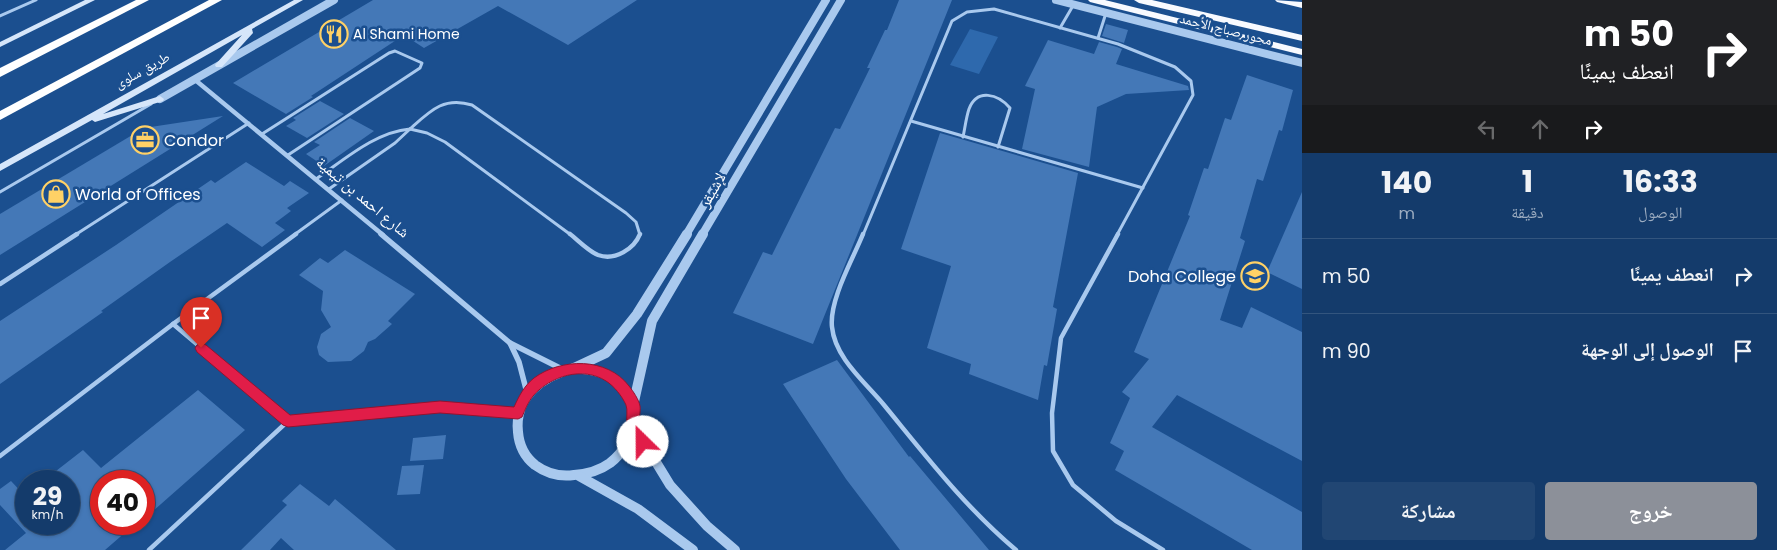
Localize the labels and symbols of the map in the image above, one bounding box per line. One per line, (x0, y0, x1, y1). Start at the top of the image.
street label: محور صباح الأحمد (1178, 8, 1274, 50)
restaurant icon: Al Shami Home (319, 19, 349, 49)
place label: Al Shami Home (353, 24, 460, 44)
street label: طريق سلوى (111, 47, 173, 93)
office icon: Condor (130, 125, 160, 155)
place label: Condor (164, 129, 224, 152)
street label: شارع احمد بن تيمية (311, 151, 415, 243)
street label: لإشيقر (692, 168, 731, 213)
shop icon: World of Offices (41, 179, 71, 209)
place label: World of Offices (75, 183, 201, 206)
school or university icon: Doha College (1240, 261, 1270, 291)
place label: Doha College (1128, 265, 1236, 288)
pin (180, 297, 222, 348)
position arrow (616, 415, 668, 467)
speed limit sign: 40 (90, 470, 155, 535)

